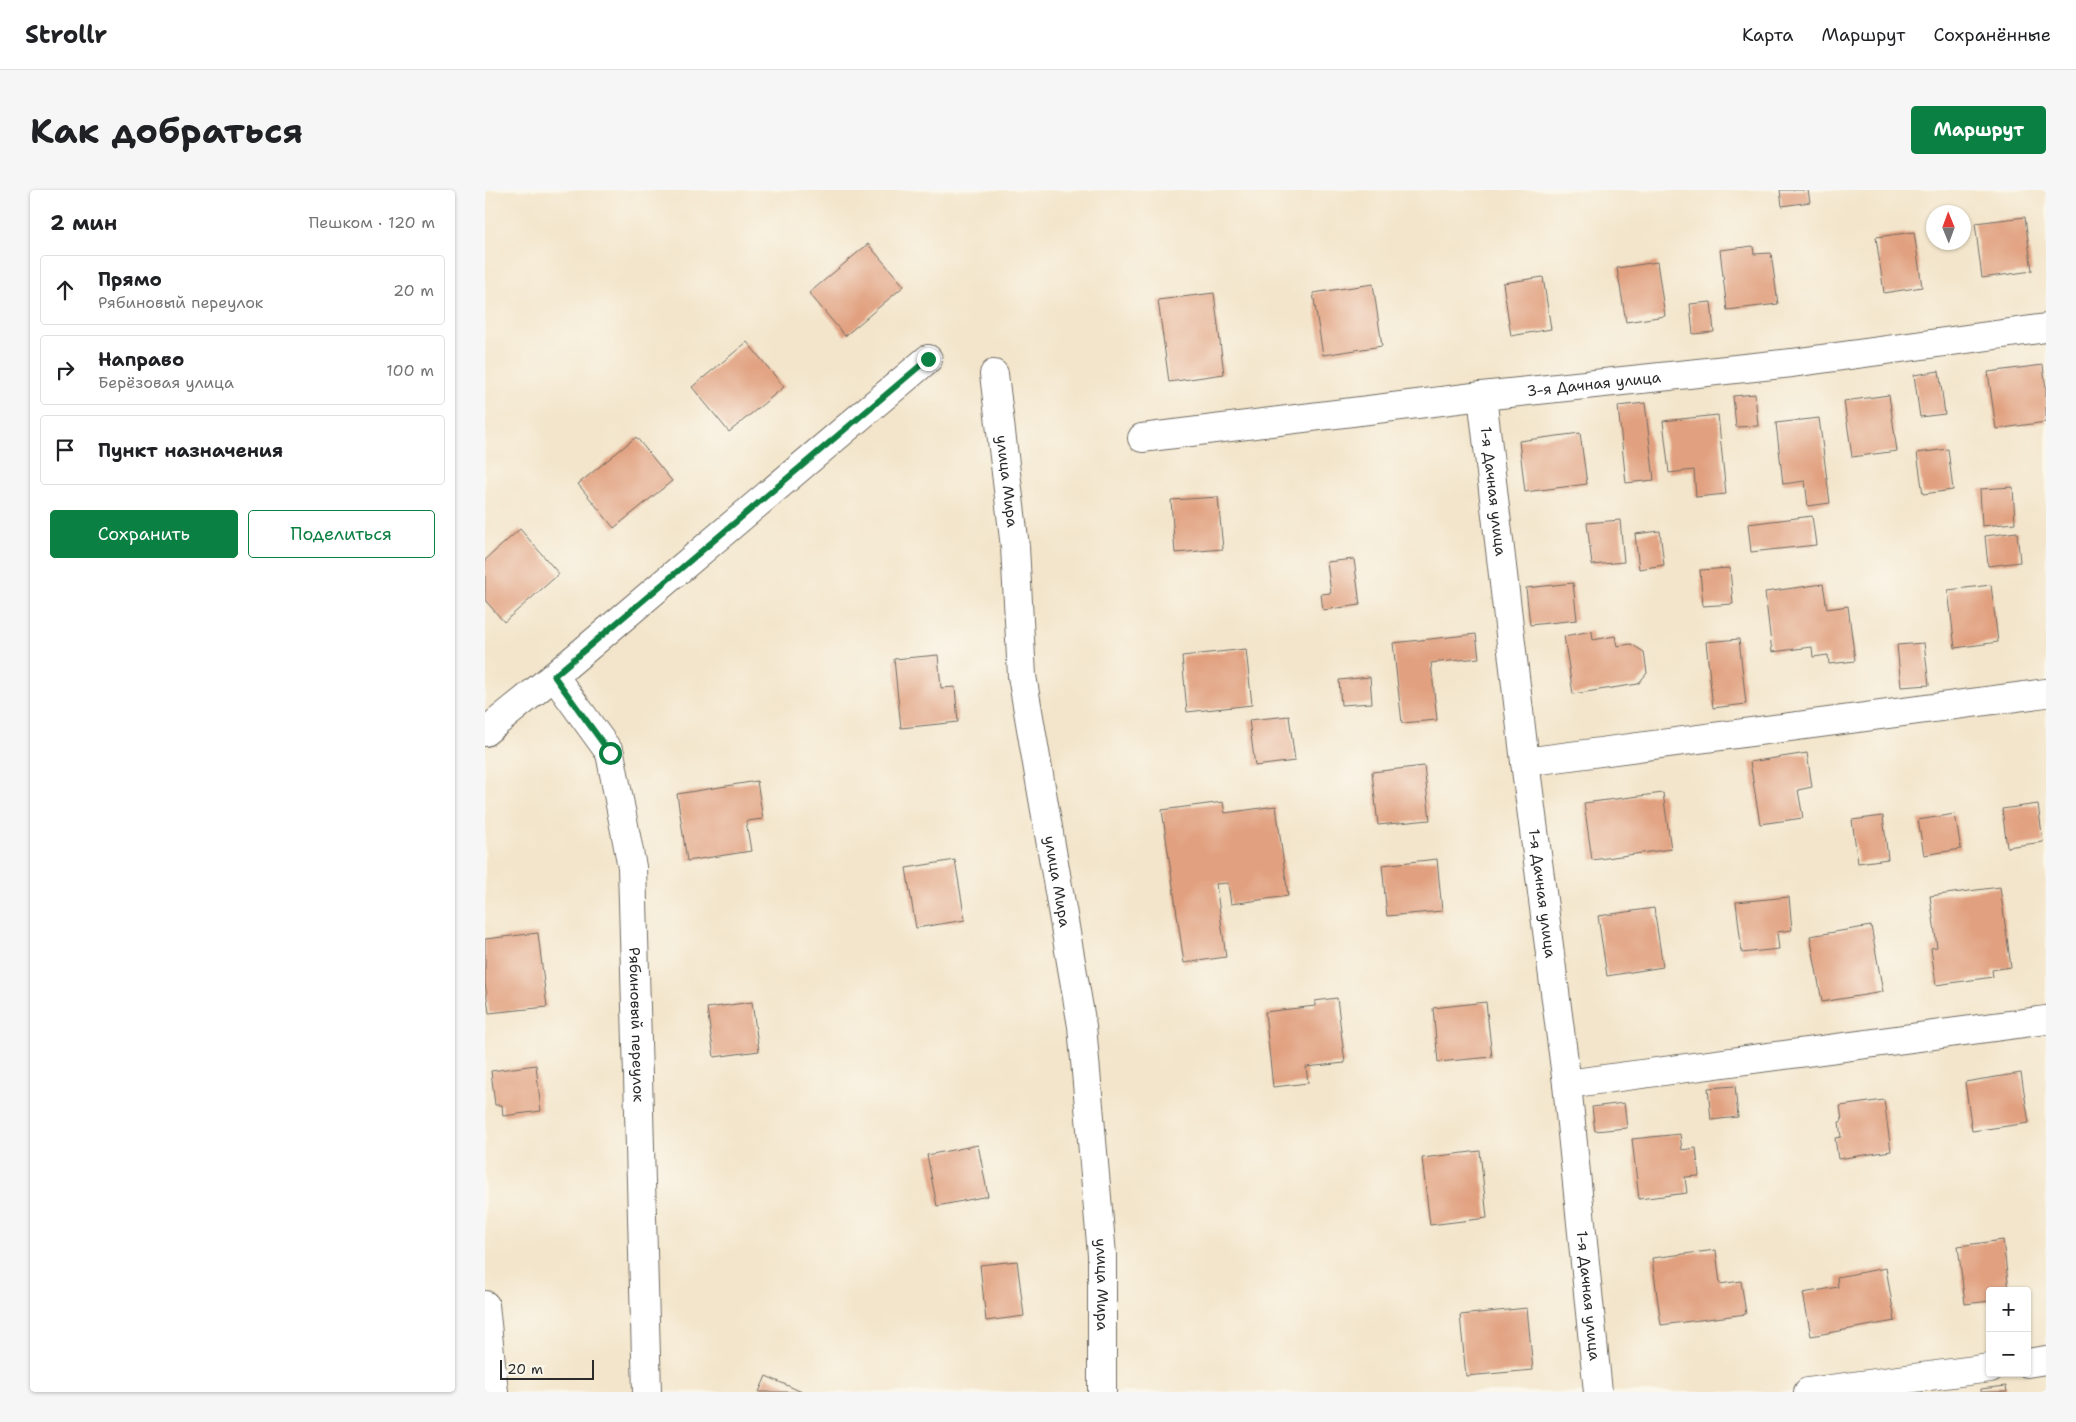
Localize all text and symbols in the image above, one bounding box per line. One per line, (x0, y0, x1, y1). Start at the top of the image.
text: Strollr (25, 19, 107, 51)
text: Карта (1742, 23, 1793, 47)
text: Маршрут (1821, 23, 1905, 47)
text: Сохранённые (1933, 23, 2051, 47)
button: Маршрут (1911, 106, 2046, 154)
text: Как добраться (30, 107, 303, 154)
north arrow (1926, 205, 1971, 250)
text: 2 мин (50, 209, 117, 237)
text: Пешком · 120 m (309, 212, 435, 233)
text: Прямо (98, 267, 162, 292)
icon: ahead (51, 276, 79, 304)
text: 20 m (393, 280, 434, 301)
text: Рябиновый переулок (98, 292, 263, 313)
text: Направо (98, 347, 184, 372)
route end (917, 348, 940, 371)
icon: right (51, 356, 79, 384)
text: 100 m (386, 360, 434, 381)
street label: 3-я Дачная улица (1526, 367, 1663, 401)
text: Берёзовая улица (98, 372, 234, 393)
street label: 1-я Дачная улица (1476, 425, 1511, 558)
street label: улица Мира (992, 434, 1023, 529)
icon: arrive (51, 436, 79, 464)
text: Пункт назначения (98, 438, 283, 463)
button: Сохранить (50, 510, 238, 558)
button: Поделиться (248, 510, 435, 558)
route start (599, 742, 622, 765)
street label: 1-я Дачная улица (1524, 827, 1561, 960)
street label: улица Мира (1040, 834, 1075, 929)
street label: Рябиновый переулок (624, 947, 649, 1102)
street label: 1-я Дачная улица (1572, 1230, 1605, 1362)
street label: улица Мира (1091, 1237, 1112, 1331)
map controls (1986, 1287, 2031, 1377)
button: + (1986, 1287, 2031, 1332)
button: − (1986, 1332, 2031, 1377)
scale bar (500, 1357, 594, 1380)
text: 20 m (507, 1360, 543, 1378)

